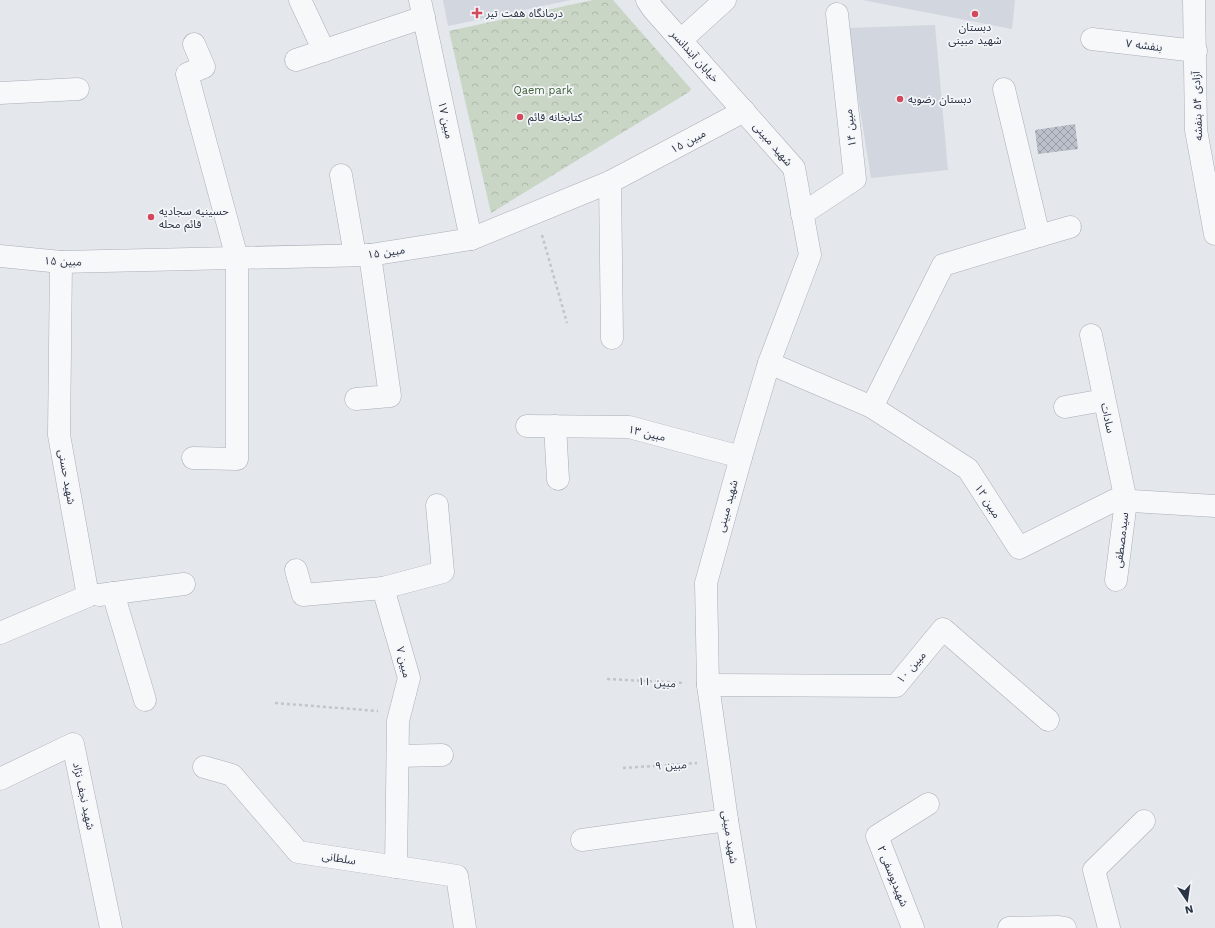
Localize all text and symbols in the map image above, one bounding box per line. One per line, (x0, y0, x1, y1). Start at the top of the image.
marker: درمانگاه هفت تیر (471, 7, 483, 19)
place label: درمانگاه هفت تیر (485, 7, 563, 20)
marker: دبستان شهید مبینی (970, 9, 980, 19)
place label: دبستان شهید مبینی (948, 21, 1002, 47)
street label: خیابان آبندانسر (667, 27, 722, 86)
street label: بنفشه ۷ (1125, 37, 1163, 54)
street label: آزادی ۵۴ بنفشه (1190, 70, 1205, 141)
park label: Qaem park (514, 84, 572, 97)
place label: دبستان رضویه (908, 93, 972, 106)
marker: دبستان رضویه (895, 94, 905, 104)
street label: مبین ۱۷ (435, 100, 456, 140)
street label: مبین ۱۴ (842, 108, 859, 148)
place label: کتابخانه قائم (528, 111, 583, 126)
marker: کتابخانه قائم (515, 112, 525, 122)
street label: شهید مبینی (750, 120, 795, 169)
street label: مبین ۱۵ (668, 127, 708, 156)
place label: حسینیه سجادیه قائم محله (159, 205, 229, 233)
marker: حسینیه سجادیه قائم محله (146, 212, 156, 222)
street label: مبین ۱۵ (366, 243, 406, 262)
street label: مبین ۱۵ (44, 254, 82, 269)
street label: سادات (1098, 402, 1117, 435)
street label: مبین ۱۳ (627, 423, 667, 444)
street label: شهید حسنی (55, 449, 78, 506)
street label: شهید مبینی (714, 478, 741, 534)
street label: مبین ۱۲ (972, 482, 1004, 521)
street label: سیدمصطفی (1112, 511, 1131, 569)
street label: مبین ۷ (394, 645, 413, 679)
street label: مبین ۱۰ (894, 649, 929, 686)
street label: مبین ۱۱ (638, 675, 677, 690)
street label: مبین ۹ (655, 758, 687, 773)
street label: شهید نجف نژاد (70, 761, 97, 831)
street label: شهید مبینی (719, 810, 740, 865)
street label: شهیدیوسفی ۲ (874, 844, 911, 909)
street label: سلطانی (321, 849, 357, 868)
north arrow (1167, 880, 1207, 920)
text: N (1184, 902, 1195, 917)

